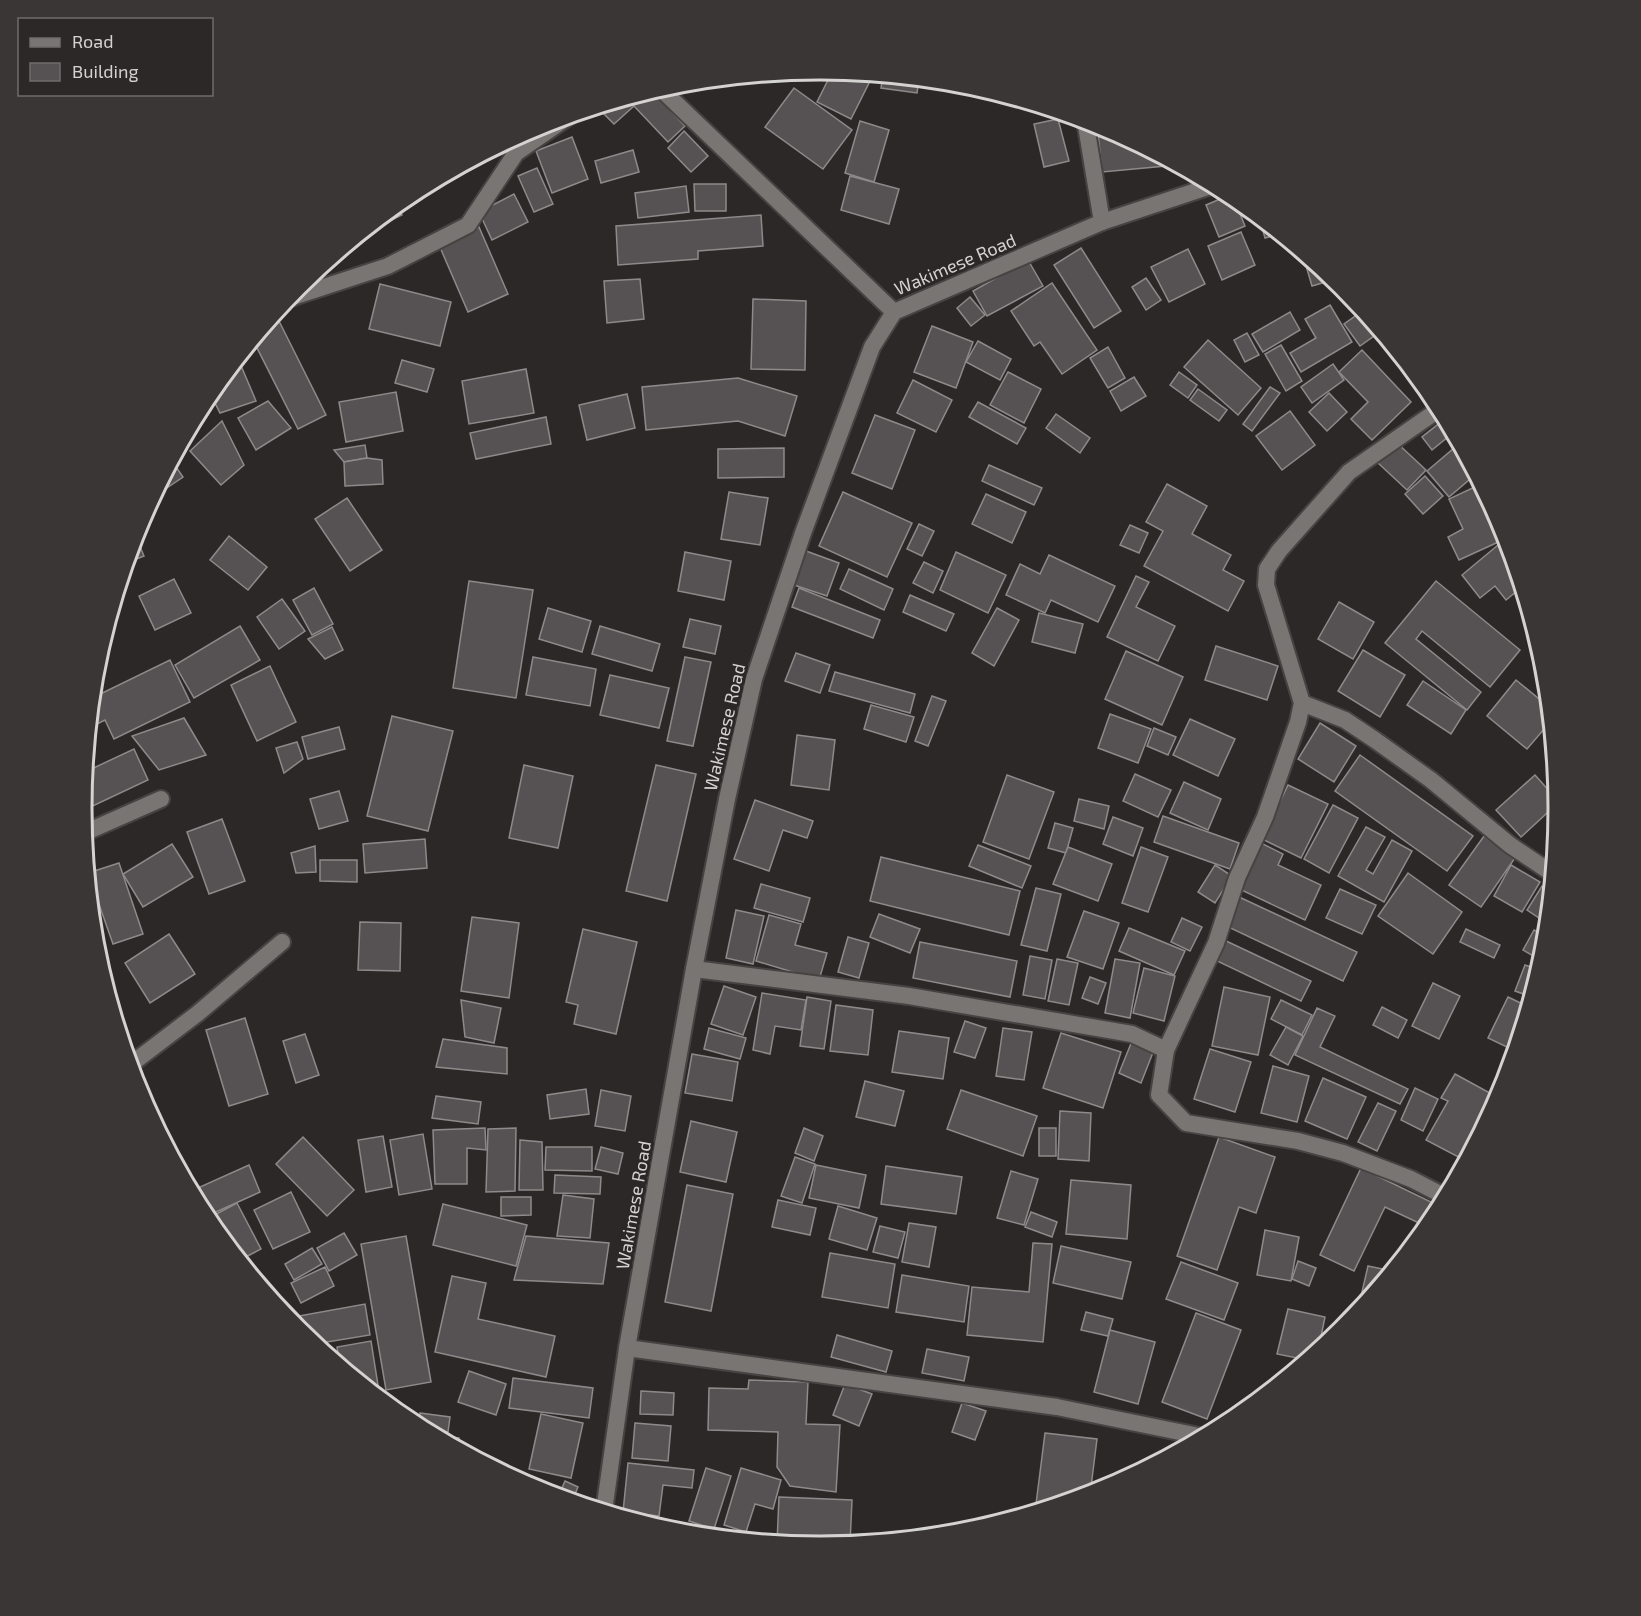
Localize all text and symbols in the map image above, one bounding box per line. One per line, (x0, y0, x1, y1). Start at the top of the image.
legend (18, 18, 213, 96)
text: Road (72, 30, 113, 52)
text: Building (72, 60, 139, 82)
street label: Wakimese Road (891, 228, 1019, 300)
street label: Wakimese Road (699, 661, 749, 793)
street label: Wakimese Road (611, 1139, 655, 1271)

